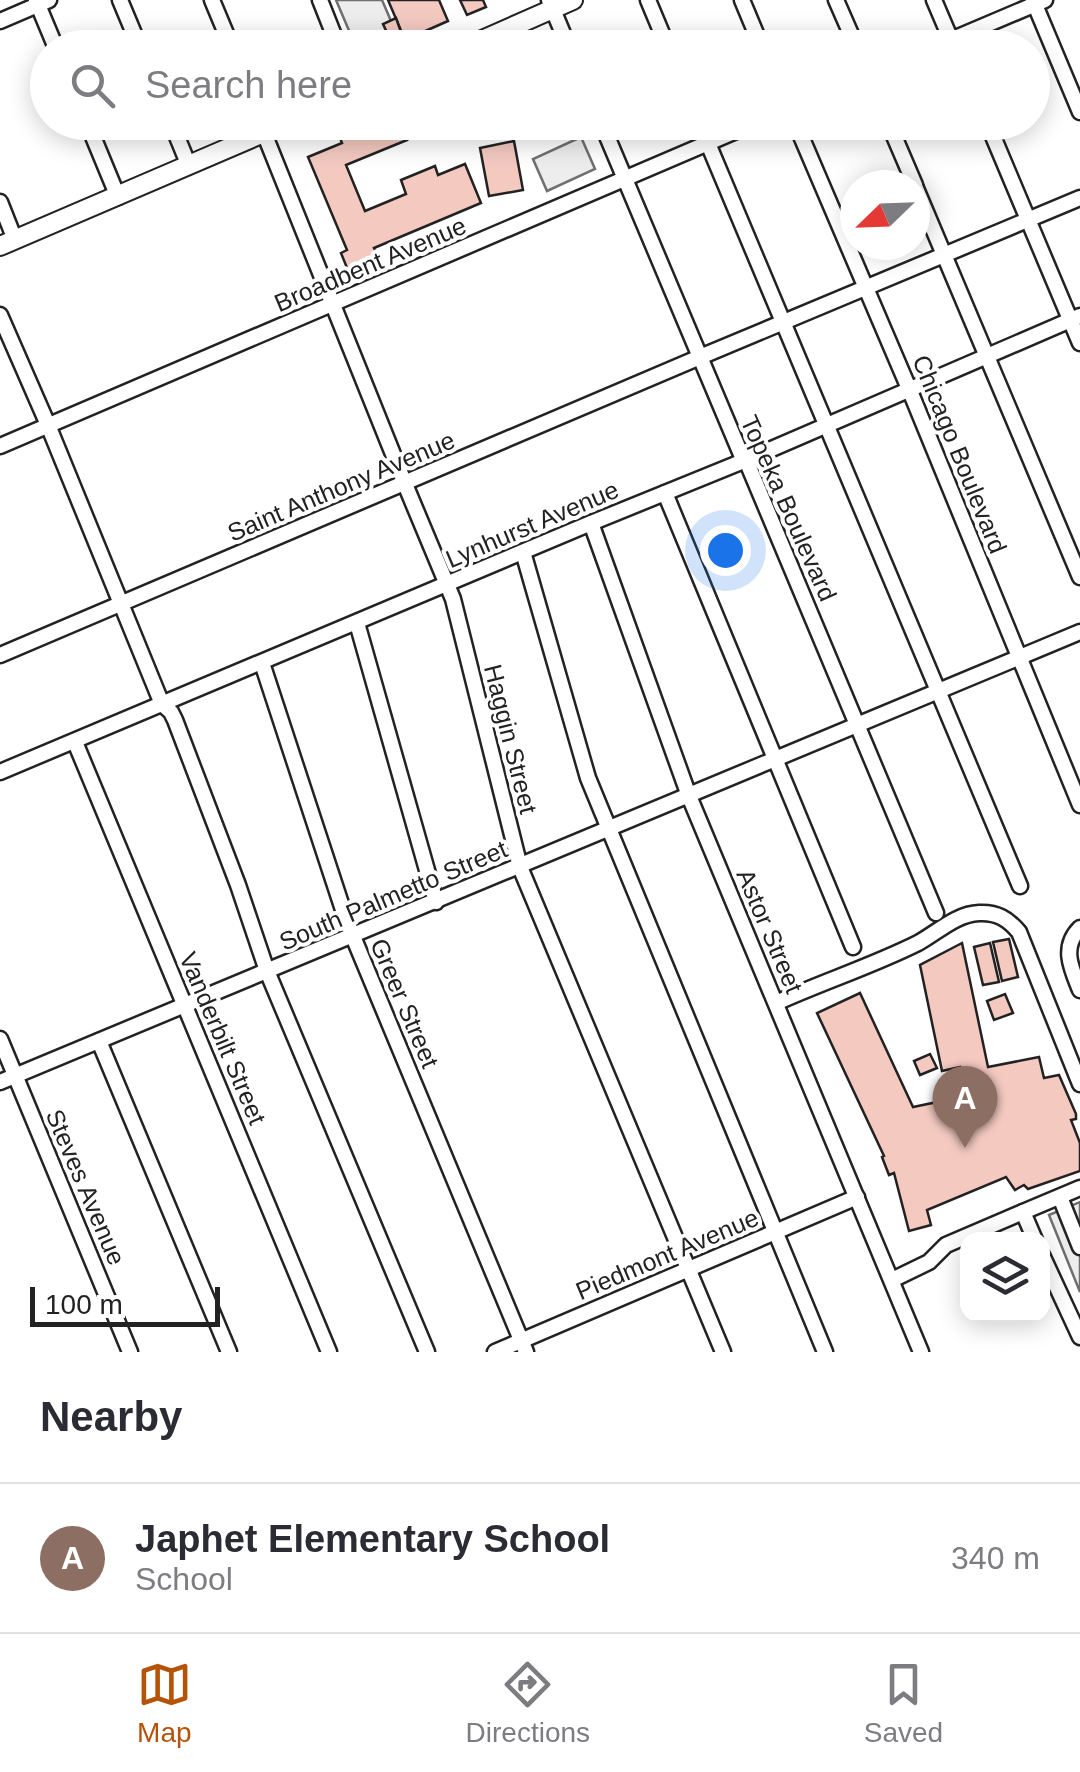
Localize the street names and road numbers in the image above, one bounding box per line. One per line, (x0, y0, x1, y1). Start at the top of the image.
street label: Broadbent Avenue (270, 211, 470, 317)
street label: Chicago Boulevard (907, 351, 1013, 557)
street label: Topeka Boulevard (736, 411, 842, 605)
street label: Saint Anthony Avenue (223, 425, 459, 547)
street label: Lynhurst Avenue (441, 475, 623, 573)
street label: Haggin Street (479, 661, 543, 817)
street label: South Palmetto Street (275, 834, 511, 956)
street label: Astor Street (731, 865, 809, 997)
street label: Greer Street (365, 934, 445, 1072)
street label: Vanderbilt Street (174, 948, 272, 1128)
street label: Steves Avenue (41, 1105, 131, 1269)
street label: Piedmont Avenue (572, 1203, 762, 1305)

